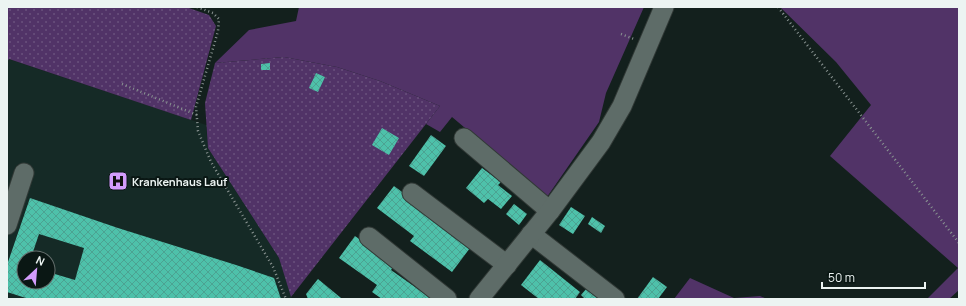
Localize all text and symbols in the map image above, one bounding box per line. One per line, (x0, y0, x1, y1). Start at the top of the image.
hospital icon: Krankenhaus Lauf (107, 170, 129, 192)
place label: Krankenhaus Lauf (132, 174, 228, 189)
north arrow (16, 250, 56, 290)
text: N (34, 252, 48, 269)
scale bar (822, 264, 925, 290)
text: 50 m (828, 269, 855, 286)

